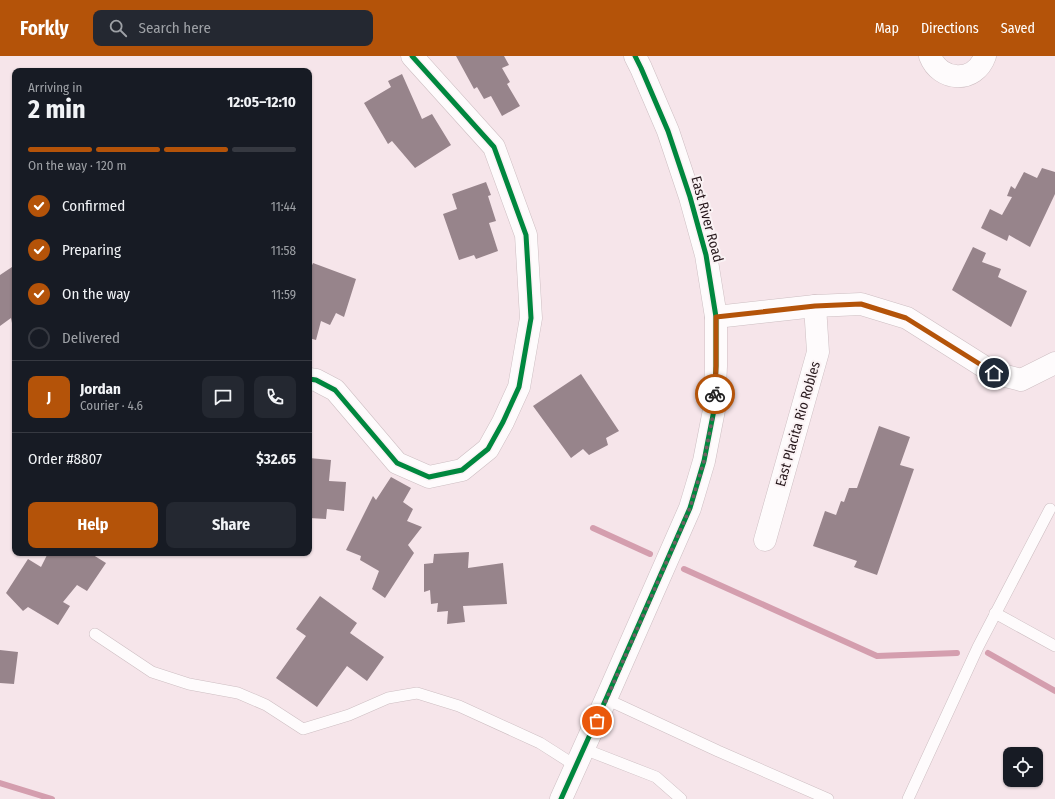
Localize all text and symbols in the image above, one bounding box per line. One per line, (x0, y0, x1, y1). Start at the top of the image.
search box (93, 10, 373, 46)
text: Forkly (20, 17, 69, 40)
icon: search (107, 17, 129, 39)
text: Search here (139, 19, 211, 37)
text: Map (875, 20, 899, 37)
text: Directions (921, 20, 979, 37)
text: Saved (1001, 20, 1035, 37)
text: Arriving in (28, 80, 82, 95)
text: 12:05–12:10 (227, 93, 296, 111)
text: 2 min (28, 94, 86, 125)
text: On the way · 120 m (28, 158, 126, 173)
street label: East River Road (687, 174, 727, 264)
icon: check (28, 195, 50, 217)
text: Confirmed (62, 197, 125, 215)
text: 11:44 (271, 199, 296, 214)
icon: check (28, 239, 50, 261)
text: Preparing (62, 241, 121, 259)
text: 11:58 (271, 243, 296, 258)
icon: check (28, 283, 50, 305)
text: On the way (62, 285, 130, 303)
text: 11:59 (271, 287, 296, 302)
text: Delivered (62, 329, 120, 347)
pin (977, 356, 1011, 390)
street label: East Placita Rio Robles (772, 359, 824, 489)
icon: home (983, 362, 1005, 384)
courier (695, 374, 735, 414)
button: chat (202, 376, 244, 418)
button: phone (254, 376, 296, 418)
text: Jordan (80, 380, 121, 398)
icon: bike (704, 383, 726, 405)
text: J (47, 388, 51, 406)
text: Courier · 4.6 (80, 398, 143, 413)
text: Order #8807 (28, 450, 102, 468)
text: $32.65 (256, 450, 296, 468)
button: Help (28, 502, 158, 548)
button: Share (166, 502, 296, 548)
pin (580, 704, 614, 738)
icon: bag (586, 710, 608, 732)
map controls (1003, 747, 1043, 787)
button: locate (1003, 747, 1043, 787)

